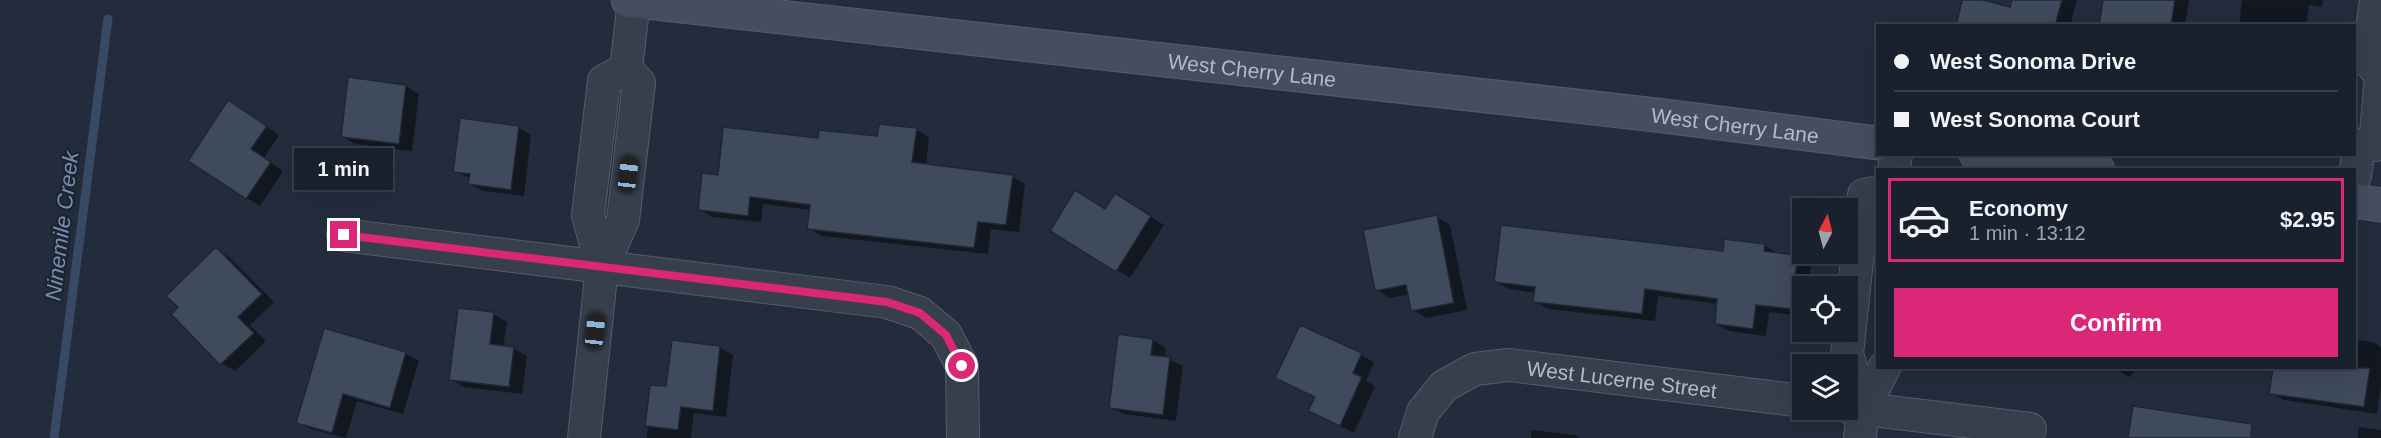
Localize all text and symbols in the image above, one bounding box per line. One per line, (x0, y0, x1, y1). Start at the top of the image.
street label: West Cherry Lane (1167, 49, 1337, 91)
text: West Sonoma Drive (1930, 49, 2136, 74)
street label: West Cherry Lane (1650, 103, 1820, 147)
text: West Sonoma Court (1930, 107, 2140, 132)
callout: 1 min (294, 148, 394, 190)
water label: Ninemile Creek (40, 149, 84, 302)
car (617, 155, 639, 193)
text: 1 min (317, 158, 370, 180)
icon: car (1897, 193, 1951, 247)
text: Economy (1969, 196, 2068, 221)
north arrow (1792, 198, 1858, 264)
map controls (1792, 198, 1858, 420)
text: $2.95 (2280, 207, 2335, 232)
route end (330, 221, 357, 248)
text: 1 min · 13:12 (1969, 222, 2086, 244)
button: locate (1792, 276, 1858, 342)
button: Confirm (1894, 288, 2338, 357)
car (584, 312, 606, 350)
route start (948, 352, 975, 379)
button: layers (1792, 354, 1858, 420)
street label: West Lucerne Street (1526, 356, 1718, 402)

